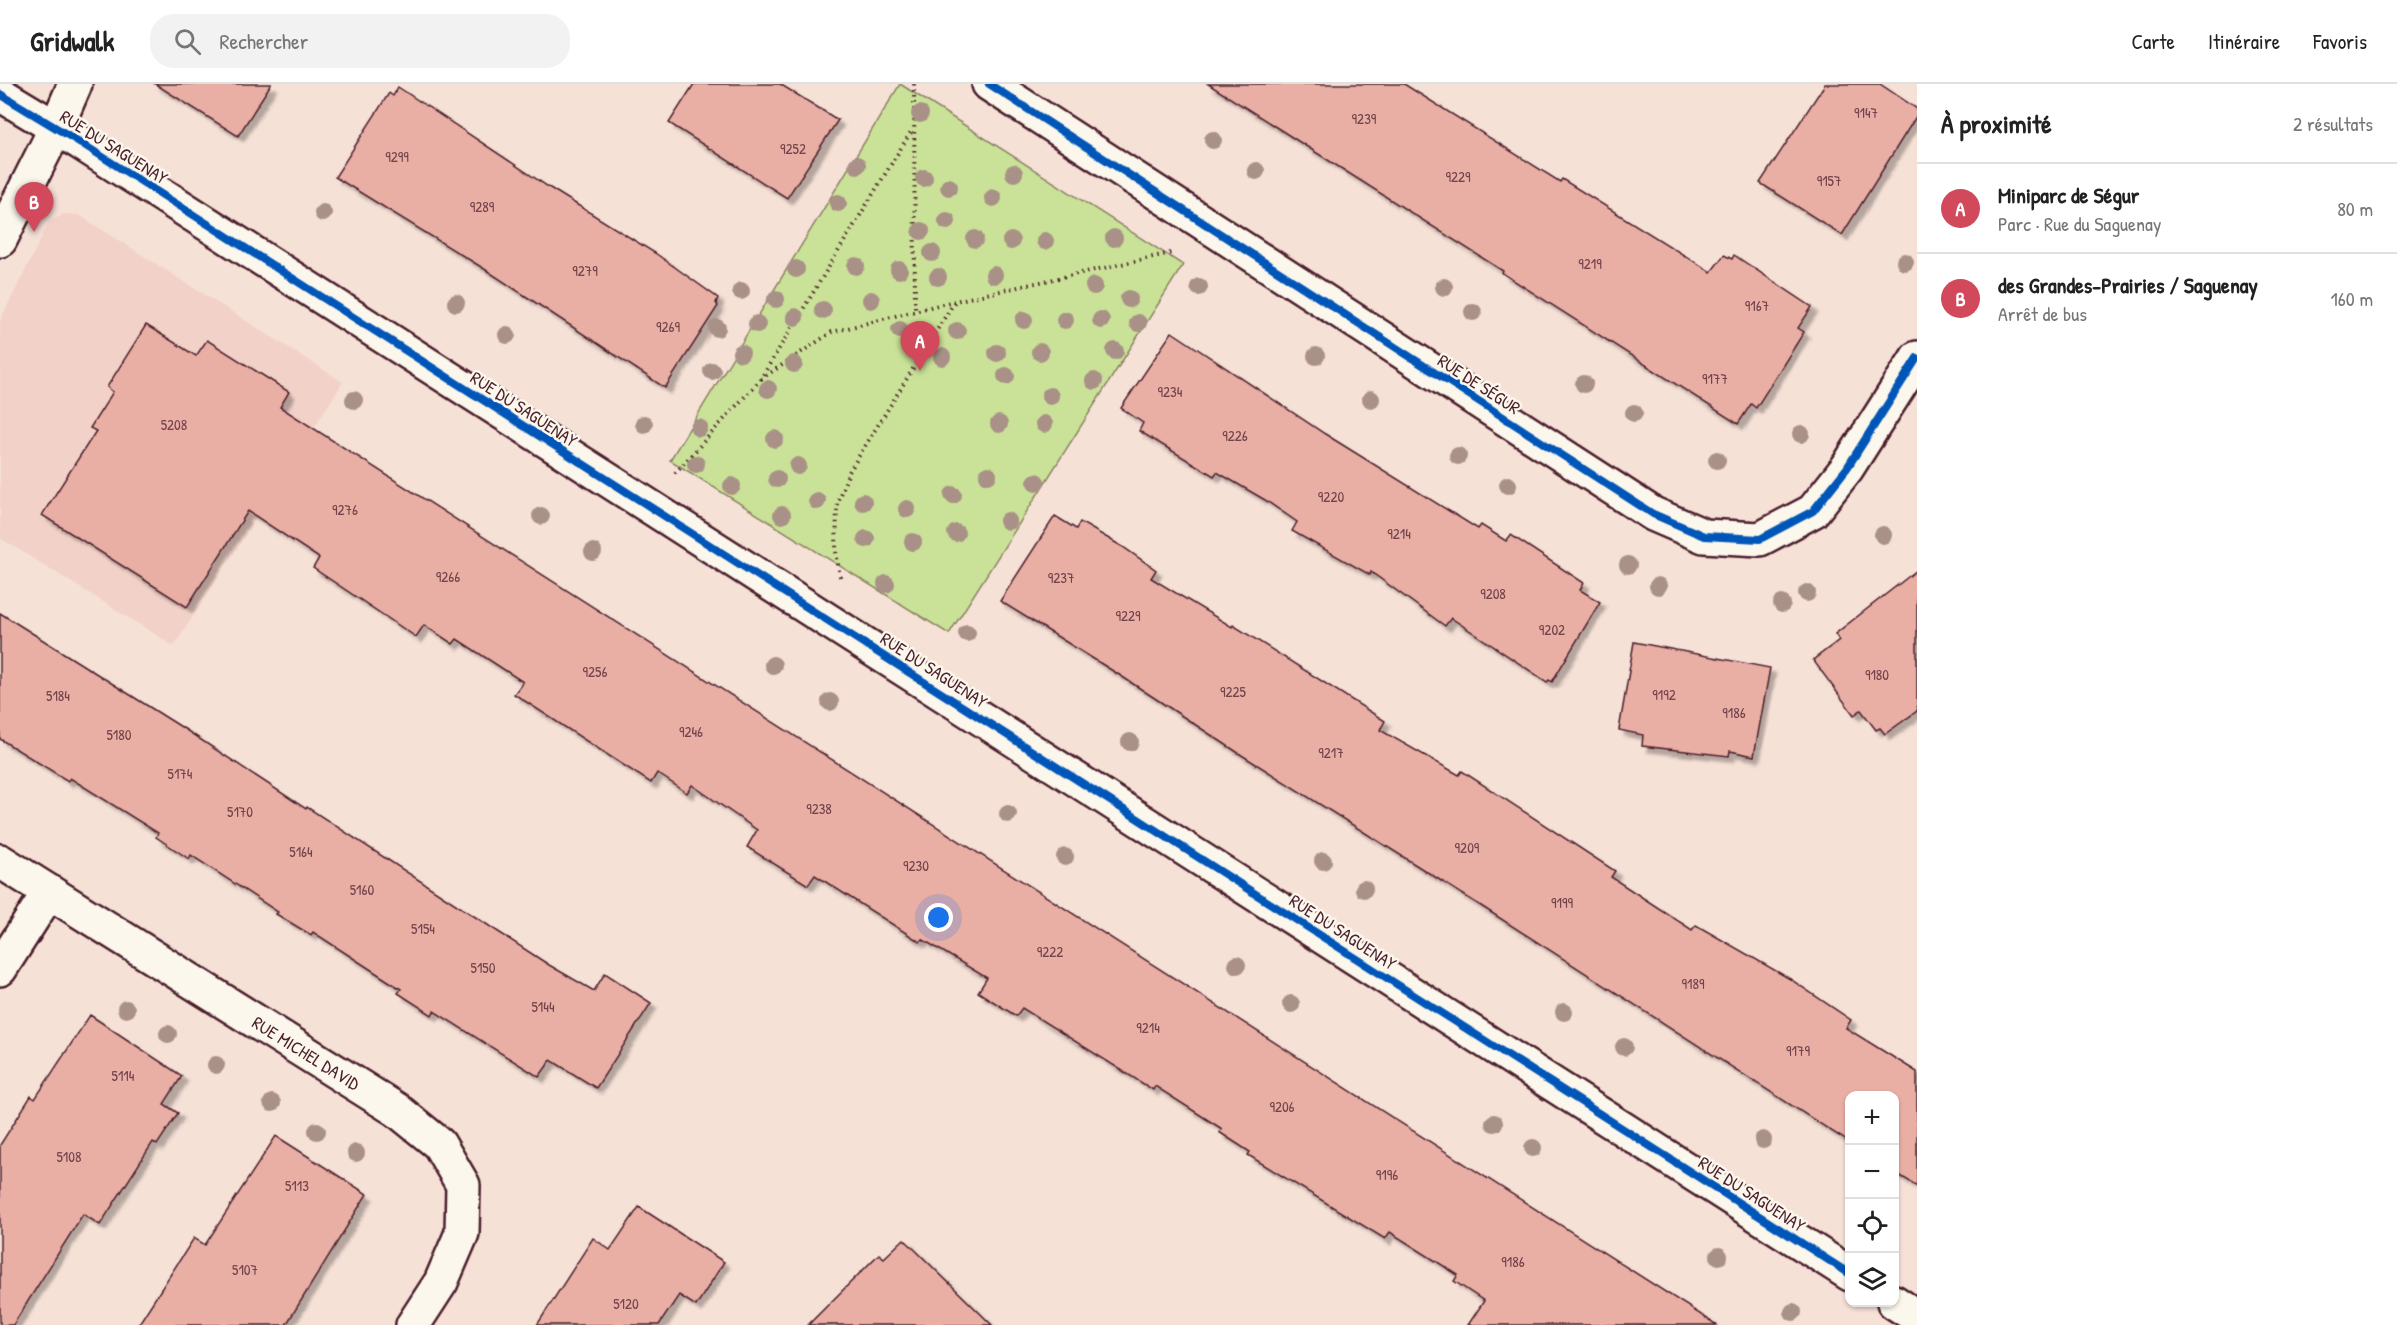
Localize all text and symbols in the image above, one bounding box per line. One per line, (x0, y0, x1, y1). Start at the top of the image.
search box (150, 14, 570, 68)
text: Gridwalk (30, 22, 114, 60)
icon: search (171, 25, 204, 58)
text: Rechercher (219, 26, 308, 56)
text: Carte (2132, 27, 2175, 56)
text: Itinéraire (2208, 27, 2280, 56)
text: Favoris (2313, 27, 2367, 56)
house number: 9147 (1854, 102, 1878, 123)
street label: RUE DU SAGUENAY (55, 104, 173, 190)
text: À proximité (1941, 106, 2052, 141)
house number: 9239 (1352, 108, 1377, 129)
text: 2 résultats (2293, 110, 2373, 137)
house number: 9252 (780, 138, 806, 159)
house number: 9299 (385, 146, 409, 167)
house number: 9229 (1445, 166, 1471, 187)
house number: 9157 (1817, 170, 1841, 191)
text: Miniparc de Ségur (1998, 180, 2139, 210)
pin: B (15, 182, 54, 232)
text: A (1956, 195, 1965, 222)
text: 80 m (2337, 195, 2373, 222)
house number: 9289 (470, 196, 495, 217)
text: Parc · Rue du Saguenay (1998, 210, 2161, 237)
house number: 9219 (1578, 253, 1602, 274)
house number: 9279 (572, 260, 598, 281)
text: des Grandes-Prairies / Saguenay (1998, 270, 2258, 300)
text: B (1955, 285, 1966, 312)
text: 160 m (2331, 285, 2373, 312)
house number: 9167 (1745, 295, 1769, 316)
text: Arrêt de bus (1998, 300, 2087, 327)
house number: 9269 (656, 316, 681, 337)
pin: A (900, 322, 940, 371)
street label: RUE DE SÉGUR (1433, 348, 1525, 420)
street label: RUE DU SAGUENAY (466, 365, 582, 453)
house number: 9177 (1702, 368, 1728, 389)
house number: 9234 (1158, 381, 1183, 402)
house number: 5208 (161, 414, 187, 435)
house number: 9226 (1222, 425, 1248, 446)
house number: 9220 (1318, 486, 1344, 507)
house number: 9276 (332, 499, 358, 520)
house number: 9214 (1387, 523, 1411, 544)
house number: 9266 (436, 566, 460, 587)
house number: 9237 (1048, 567, 1074, 588)
house number: 9208 (1480, 583, 1506, 604)
house number: 9229 (1115, 605, 1141, 626)
house number: 9202 (1539, 619, 1565, 640)
street label: RUE DU SAGUENAY (876, 626, 992, 714)
house number: 9256 (583, 661, 607, 682)
house number: 9180 (1865, 664, 1889, 685)
house number: 9225 (1220, 681, 1247, 702)
house number: 9192 (1652, 684, 1676, 705)
house number: 5184 (46, 685, 70, 706)
house number: 9186 (1722, 702, 1746, 723)
house number: 9246 (679, 721, 703, 742)
house number: 5180 (106, 724, 132, 745)
house number: 9217 (1318, 742, 1344, 763)
house number: 5174 (168, 763, 193, 784)
house number: 9238 (806, 798, 832, 819)
house number: 5170 (227, 801, 253, 822)
house number: 9209 (1455, 837, 1480, 858)
house number: 5164 (289, 841, 313, 862)
house number: 9230 (903, 855, 929, 876)
house number: 5160 (350, 879, 375, 900)
street label: RUE DU SAGUENAY (1285, 888, 1401, 976)
house number: 9199 (1551, 892, 1573, 913)
your location (924, 903, 953, 932)
house number: 5154 (411, 918, 435, 939)
house number: 9222 (1037, 941, 1063, 962)
house number: 5150 (471, 957, 496, 978)
house number: 9189 (1682, 973, 1705, 994)
house number: 5144 (531, 996, 555, 1017)
street label: RUE MICHEL DAVID (247, 1010, 365, 1096)
house number: 9214 (1136, 1017, 1160, 1038)
house number: 9179 (1786, 1040, 1810, 1061)
house number: 5114 (112, 1065, 135, 1086)
map controls (1845, 1091, 1899, 1307)
button: + (1845, 1091, 1899, 1145)
house number: 9206 (1269, 1096, 1295, 1117)
button: − (1845, 1145, 1899, 1199)
house number: 5108 (56, 1146, 82, 1167)
street label: RUE DU SAGUENAY (1694, 1150, 1810, 1238)
house number: 9196 (1376, 1164, 1398, 1185)
house number: 5113 (285, 1175, 309, 1196)
button: locate (1845, 1199, 1899, 1253)
house number: 9186 (1501, 1251, 1525, 1272)
button: layers (1845, 1253, 1899, 1307)
house number: 5107 (232, 1259, 258, 1280)
house number: 5120 (613, 1293, 639, 1314)

